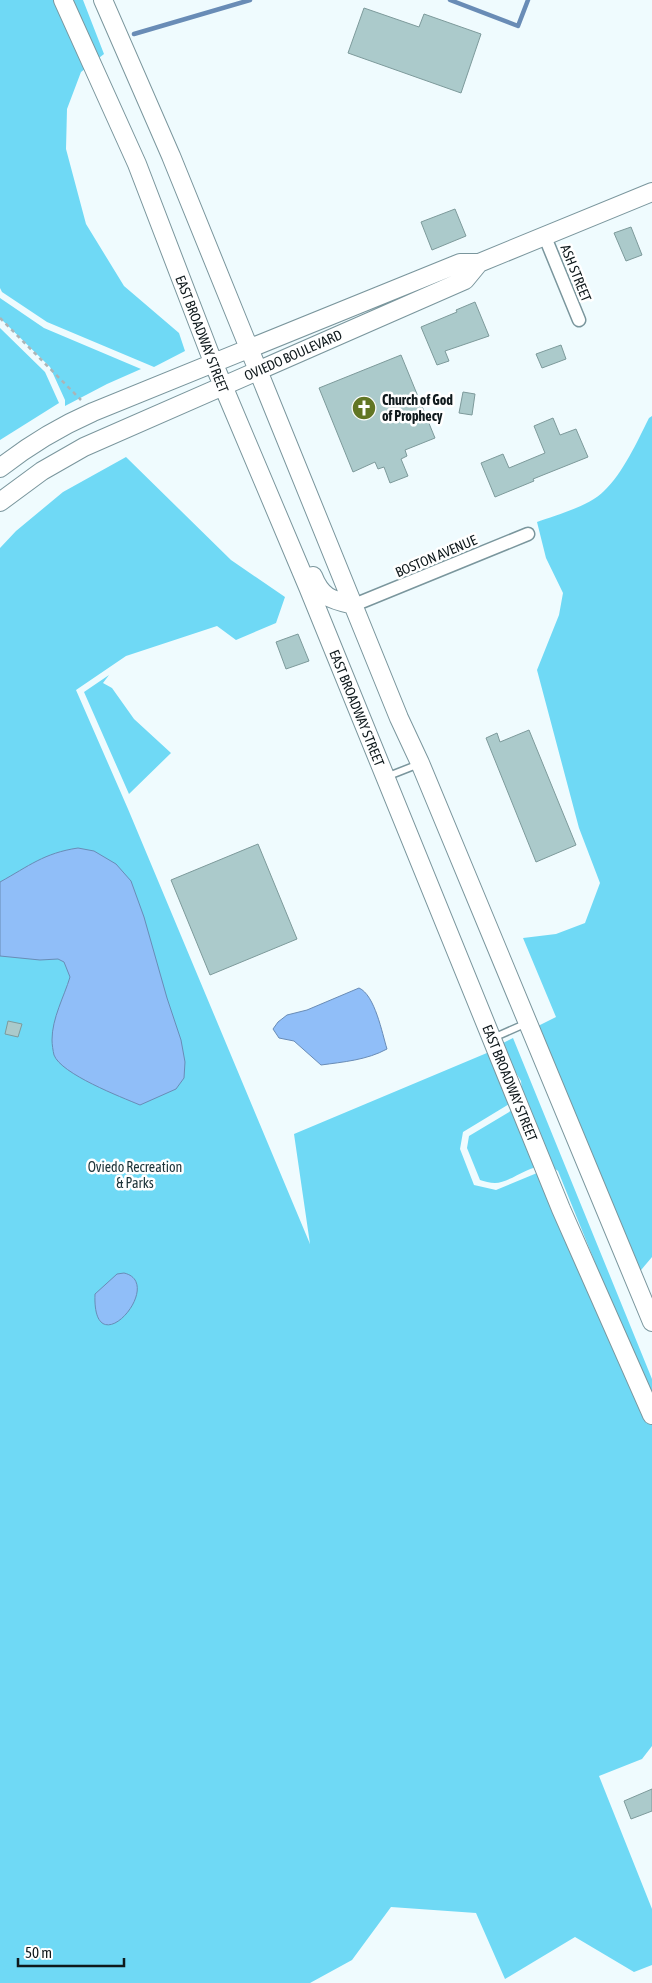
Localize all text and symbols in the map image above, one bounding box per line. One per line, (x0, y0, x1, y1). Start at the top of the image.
street label: ASH STREET (557, 242, 595, 304)
street label: EAST BROADWAY STREET (172, 273, 232, 395)
street label: OVIEDO BOULEVARD (242, 326, 344, 384)
place label: Church of God of Prophecy (382, 392, 453, 424)
church icon: Church of God of Prophecy (351, 395, 377, 421)
street label: BOSTON AVENUE (393, 532, 479, 580)
street label: EAST BROADWAY STREET (326, 647, 388, 769)
street label: EAST BROADWAY STREET (479, 1022, 541, 1144)
park label: Oviedo Recreation & Parks (88, 1159, 182, 1191)
scale bar (18, 1936, 124, 1968)
text: 50 m (25, 1944, 52, 1961)

